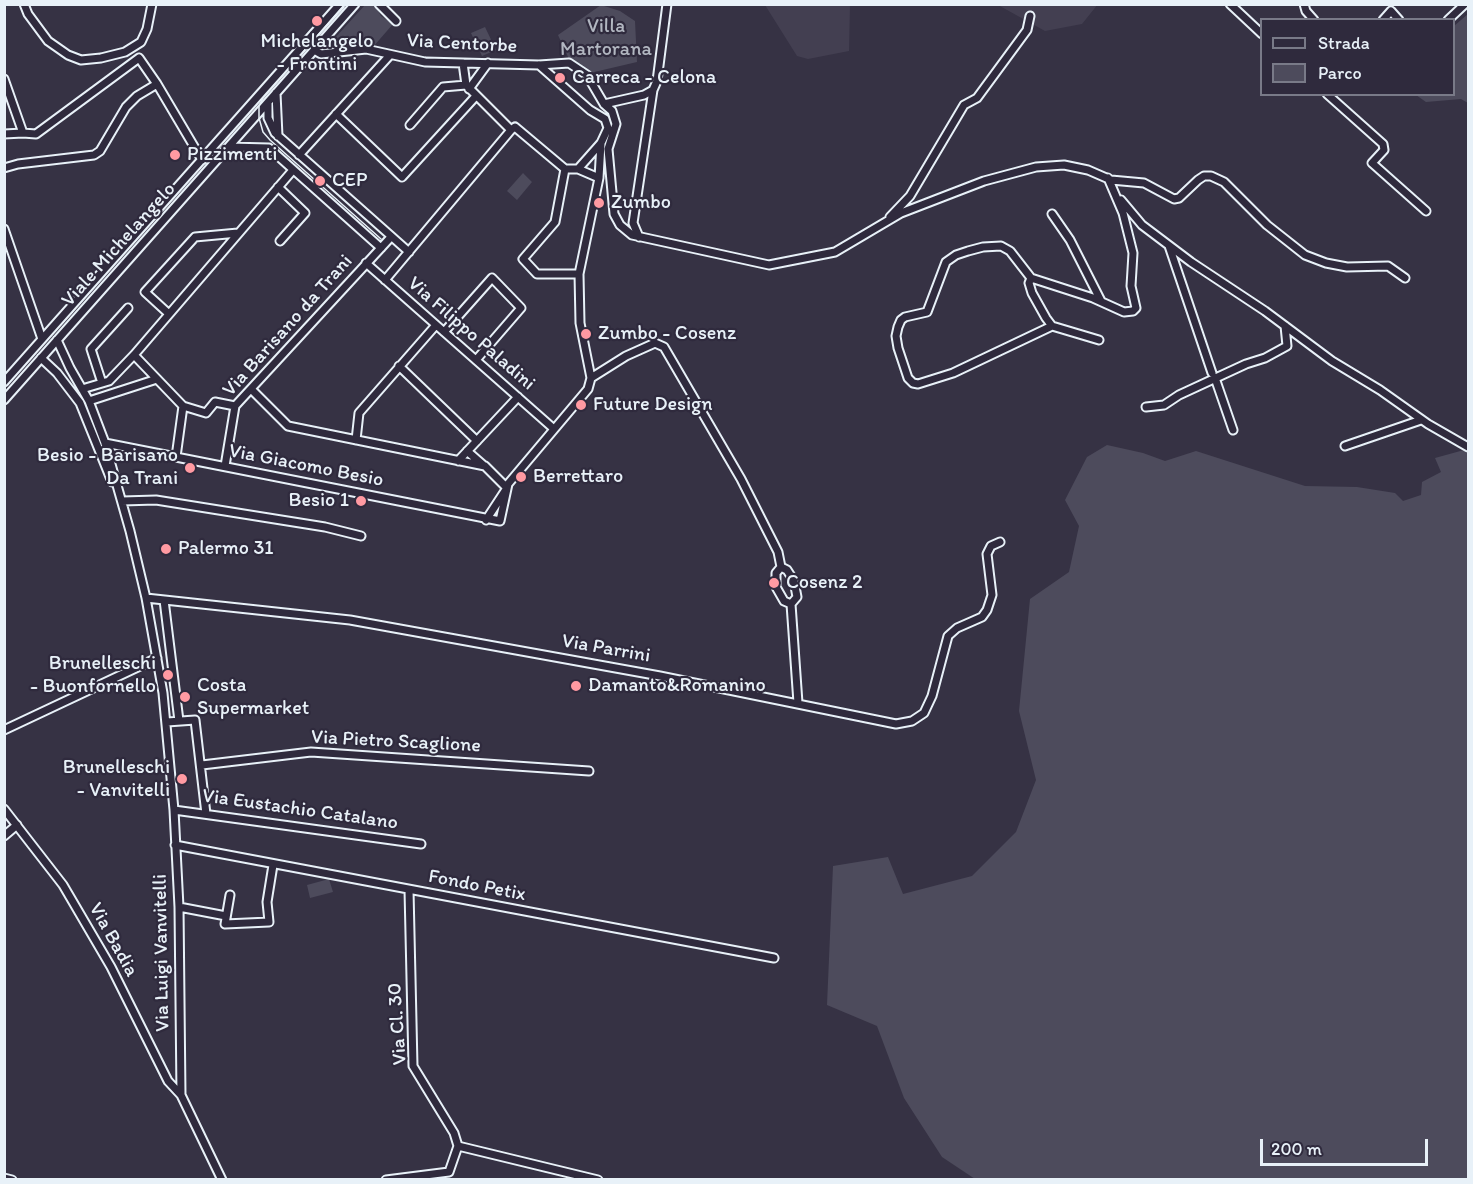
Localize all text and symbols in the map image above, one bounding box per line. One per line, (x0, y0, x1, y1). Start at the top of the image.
marker: Michelangelo - Frontini (310, 14, 324, 28)
park label: Villa Martorana (560, 15, 652, 62)
legend (1260, 18, 1455, 96)
street label: Via Centorbe (406, 29, 518, 59)
place label: Michelangelo - Frontini (261, 30, 373, 77)
text: Strada (1318, 32, 1370, 54)
text: Parco (1318, 62, 1362, 84)
place label: Carreca - Celona (572, 66, 716, 90)
marker: Carreca - Celona (553, 71, 567, 85)
place label: Pizzimenti (187, 143, 277, 167)
marker: Pizzimenti (168, 148, 182, 162)
place label: CEP (332, 169, 367, 193)
marker: CEP (313, 174, 327, 188)
street label: Viale Michelangelo (57, 178, 181, 312)
place label: Zumbo (611, 191, 671, 215)
marker: Zumbo (592, 196, 606, 210)
street label: Via Barisano da Trani (218, 250, 358, 402)
street label: Via Filippo Paladini (402, 272, 540, 396)
place label: Zumbo - Cosenz (598, 322, 736, 346)
marker: Zumbo - Cosenz (579, 327, 593, 341)
place label: Future Design (593, 393, 713, 417)
marker: Future Design (574, 398, 588, 412)
street label: Via Giacomo Besio (227, 439, 385, 493)
place label: Besio - Barisano Da Trani (37, 444, 178, 491)
marker: Besio - Barisano Da Trani (183, 461, 197, 475)
place label: Berrettaro (533, 465, 623, 489)
marker: Berrettaro (514, 470, 528, 484)
place label: Besio 1 (289, 489, 349, 513)
marker: Besio 1 (354, 494, 368, 508)
place label: Palermo 31 (178, 537, 274, 561)
marker: Palermo 31 (159, 542, 173, 556)
place label: Cosenz 2 (786, 571, 862, 595)
marker: Cosenz 2 (767, 576, 781, 590)
street label: Via Parrini (560, 629, 652, 669)
place label: Brunelleschi - Buonfornello (30, 652, 156, 699)
marker: Brunelleschi - Buonfornello (161, 668, 175, 682)
place label: Costa Supermarket (197, 674, 309, 721)
place label: Damanto&Romanino (588, 674, 766, 698)
marker: Damanto&Romanino (569, 679, 583, 693)
marker: Costa Supermarket (178, 690, 192, 704)
street label: Via Pietro Scaglione (310, 726, 482, 758)
place label: Brunelleschi - Vanvitelli (63, 756, 170, 803)
marker: Brunelleschi - Vanvitelli (175, 772, 189, 786)
street label: Via Eustachio Catalano (201, 784, 399, 836)
street label: Fondo Petix (426, 865, 528, 907)
street label: Via Luigi Vanvitelli (149, 874, 175, 1032)
street label: Via Badia (83, 899, 143, 981)
street label: Via Cl. 30 (383, 982, 413, 1066)
scale bar (1263, 1127, 1431, 1165)
text: 200 m (1271, 1138, 1322, 1160)

